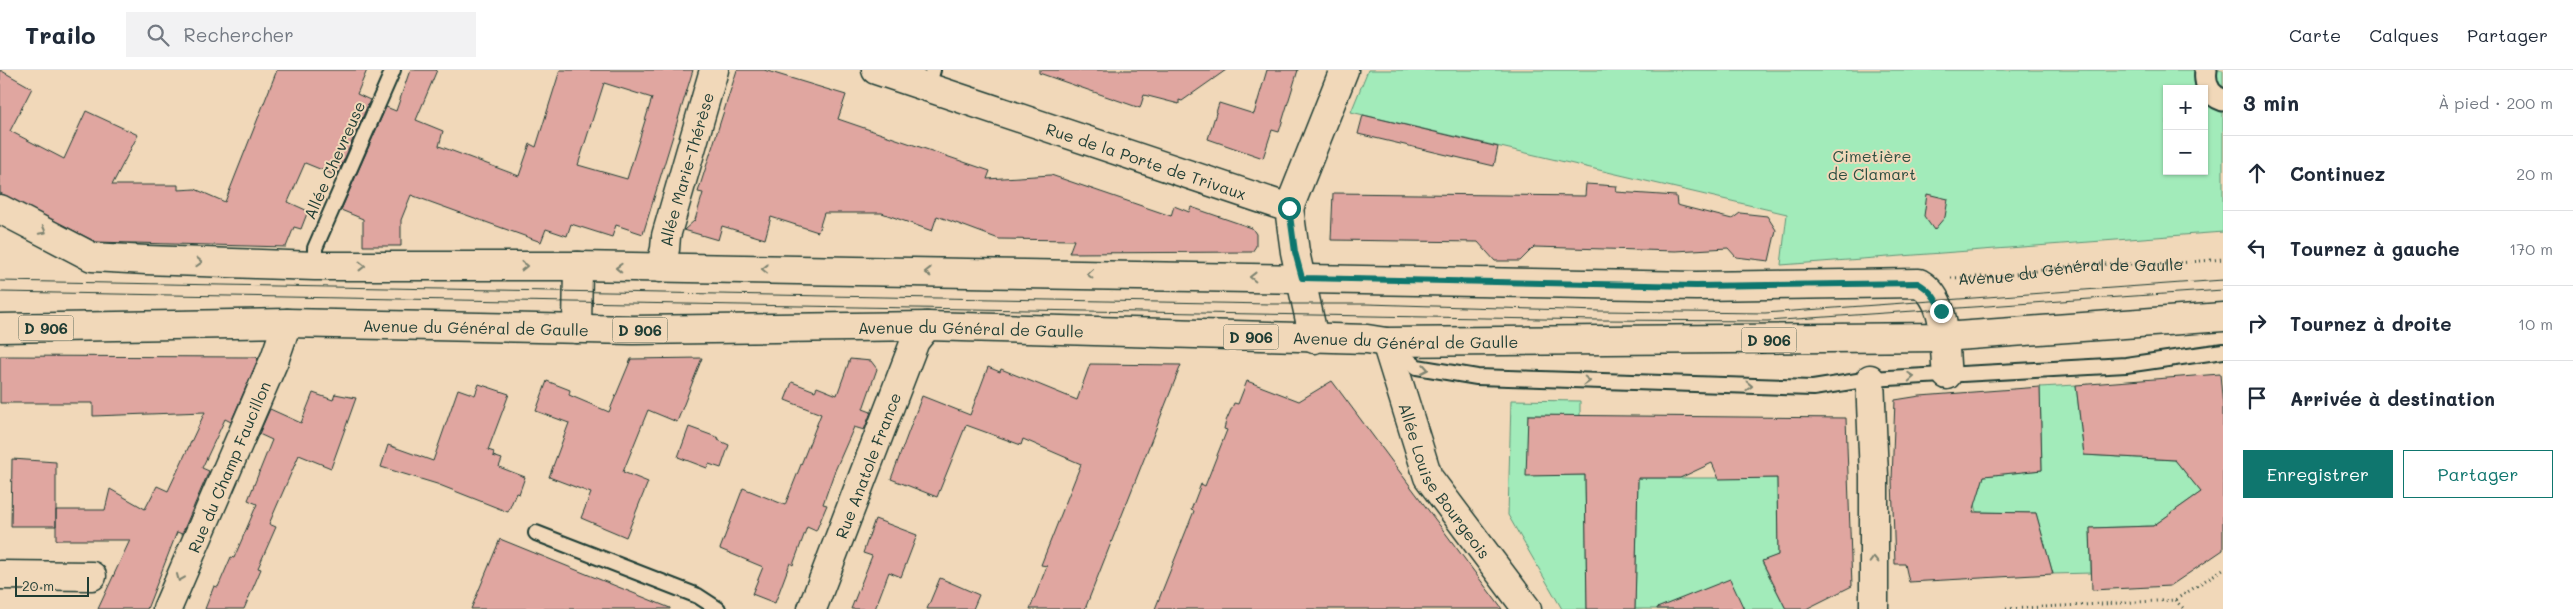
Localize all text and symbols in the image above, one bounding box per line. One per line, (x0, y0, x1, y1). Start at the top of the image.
search box (126, 12, 476, 57)
text: Trailo (25, 19, 96, 50)
icon: search (144, 21, 172, 49)
text: Rechercher (184, 22, 294, 47)
text: Carte (2289, 23, 2341, 47)
text: Calques (2369, 23, 2439, 47)
text: Partager (2467, 23, 2548, 47)
map controls (2163, 85, 2208, 175)
button: + (2163, 85, 2208, 130)
text: 3 min (2243, 89, 2299, 116)
street label: Allée Marie-Thérèse (655, 90, 718, 248)
text: À pied · 200 m (2438, 92, 2553, 113)
street label: Allée Chevreuse (299, 98, 369, 222)
street label: Rue de la Porte de Trivaux (1043, 117, 1249, 204)
button: − (2163, 130, 2208, 175)
park label: Cimetière de Clamart (1828, 145, 1916, 184)
icon: ahead (2243, 159, 2271, 187)
text: Continuez (2290, 161, 2385, 186)
text: 20 m (2516, 163, 2553, 184)
route start (1278, 197, 1301, 220)
one-way arrow (38, 225, 47, 235)
icon: left (2243, 234, 2271, 262)
text: Tournez à gauche (2290, 236, 2459, 261)
text: 170 m (2509, 238, 2553, 259)
street label: Avenue du Général de Gaulle (1958, 252, 2184, 288)
one-way arrow (196, 257, 204, 268)
one-way arrow (358, 261, 366, 271)
one-way arrow (521, 261, 529, 271)
one-way arrow (615, 262, 623, 273)
one-way arrow (761, 264, 769, 274)
one-way arrow (924, 267, 932, 277)
one-way arrow (1086, 269, 1094, 279)
one-way arrow (1249, 272, 1256, 282)
route end (1930, 300, 1953, 323)
icon: right (2243, 309, 2271, 337)
text: Tournez à droite (2290, 311, 2452, 336)
text: 10 m (2518, 313, 2553, 334)
street label: Avenue du Général de Gaulle (363, 314, 589, 340)
street label: Avenue du Général de Gaulle (858, 315, 1084, 341)
road number: D 906 (18, 316, 74, 340)
road number: D 906 (612, 318, 668, 342)
road number: D 906 (1224, 324, 1278, 350)
street label: Avenue du Général de Gaulle (1292, 326, 1519, 353)
road number: D 906 (1742, 328, 1796, 352)
one-way arrow (1421, 363, 1430, 373)
one-way arrow (1907, 372, 1915, 383)
one-way arrow (1583, 375, 1591, 386)
street label: Rue du Champ Faucillon (182, 378, 274, 556)
one-way arrow (1746, 380, 1754, 391)
icon: arrive (2243, 384, 2271, 412)
text: Arrivée à destination (2290, 386, 2495, 411)
street label: Rue Anatole France (830, 389, 905, 541)
street label: Allée Louise Bourgeois (1395, 400, 1496, 562)
button: Enregistrer (2243, 450, 2393, 498)
button: Partager (2403, 450, 2553, 498)
one-way arrow (1869, 556, 1879, 564)
one-way arrow (176, 573, 187, 582)
scale bar (15, 574, 89, 597)
text: 20 m (22, 576, 54, 595)

